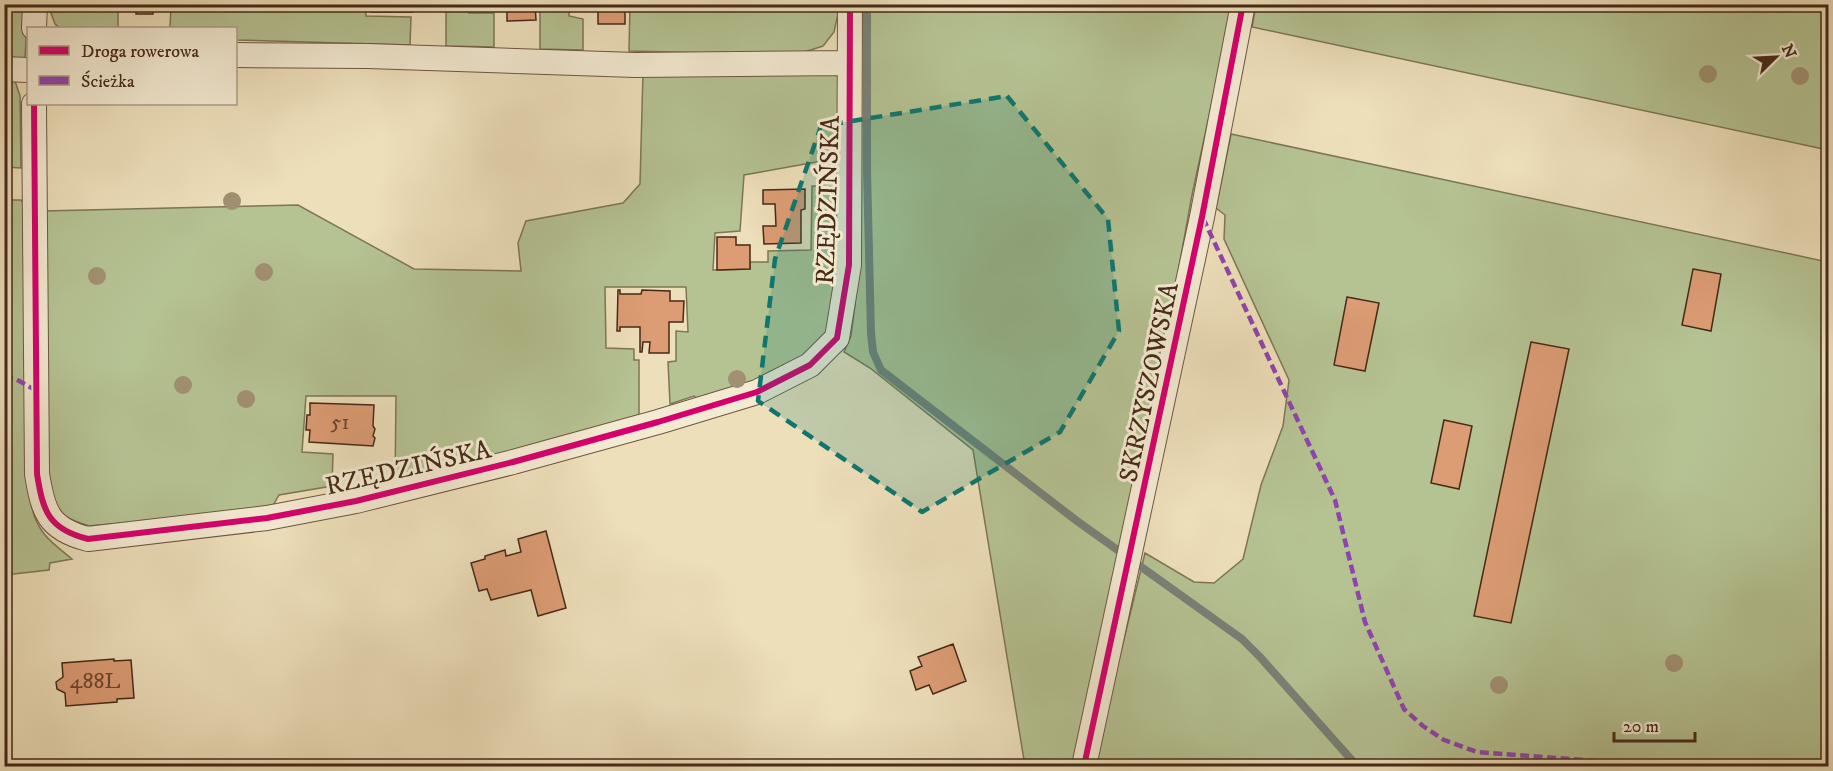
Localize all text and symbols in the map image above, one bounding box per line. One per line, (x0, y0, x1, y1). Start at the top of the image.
legend (27, 27, 237, 105)
north arrow (1746, 27, 1806, 87)
text: Droga rowerowa (81, 41, 199, 63)
text: N (1777, 41, 1801, 61)
text: Ścieżka (81, 70, 135, 93)
street label: RZĘDZIŃSKA (808, 115, 848, 285)
street label: SKRZYSZOWSKA (1112, 279, 1187, 485)
house number: 51 (330, 409, 350, 436)
street label: RZĘDZIŃSKA (322, 432, 495, 504)
house number: 488L (70, 668, 120, 695)
scale bar (1614, 705, 1695, 743)
text: 20 m (1623, 716, 1659, 738)

